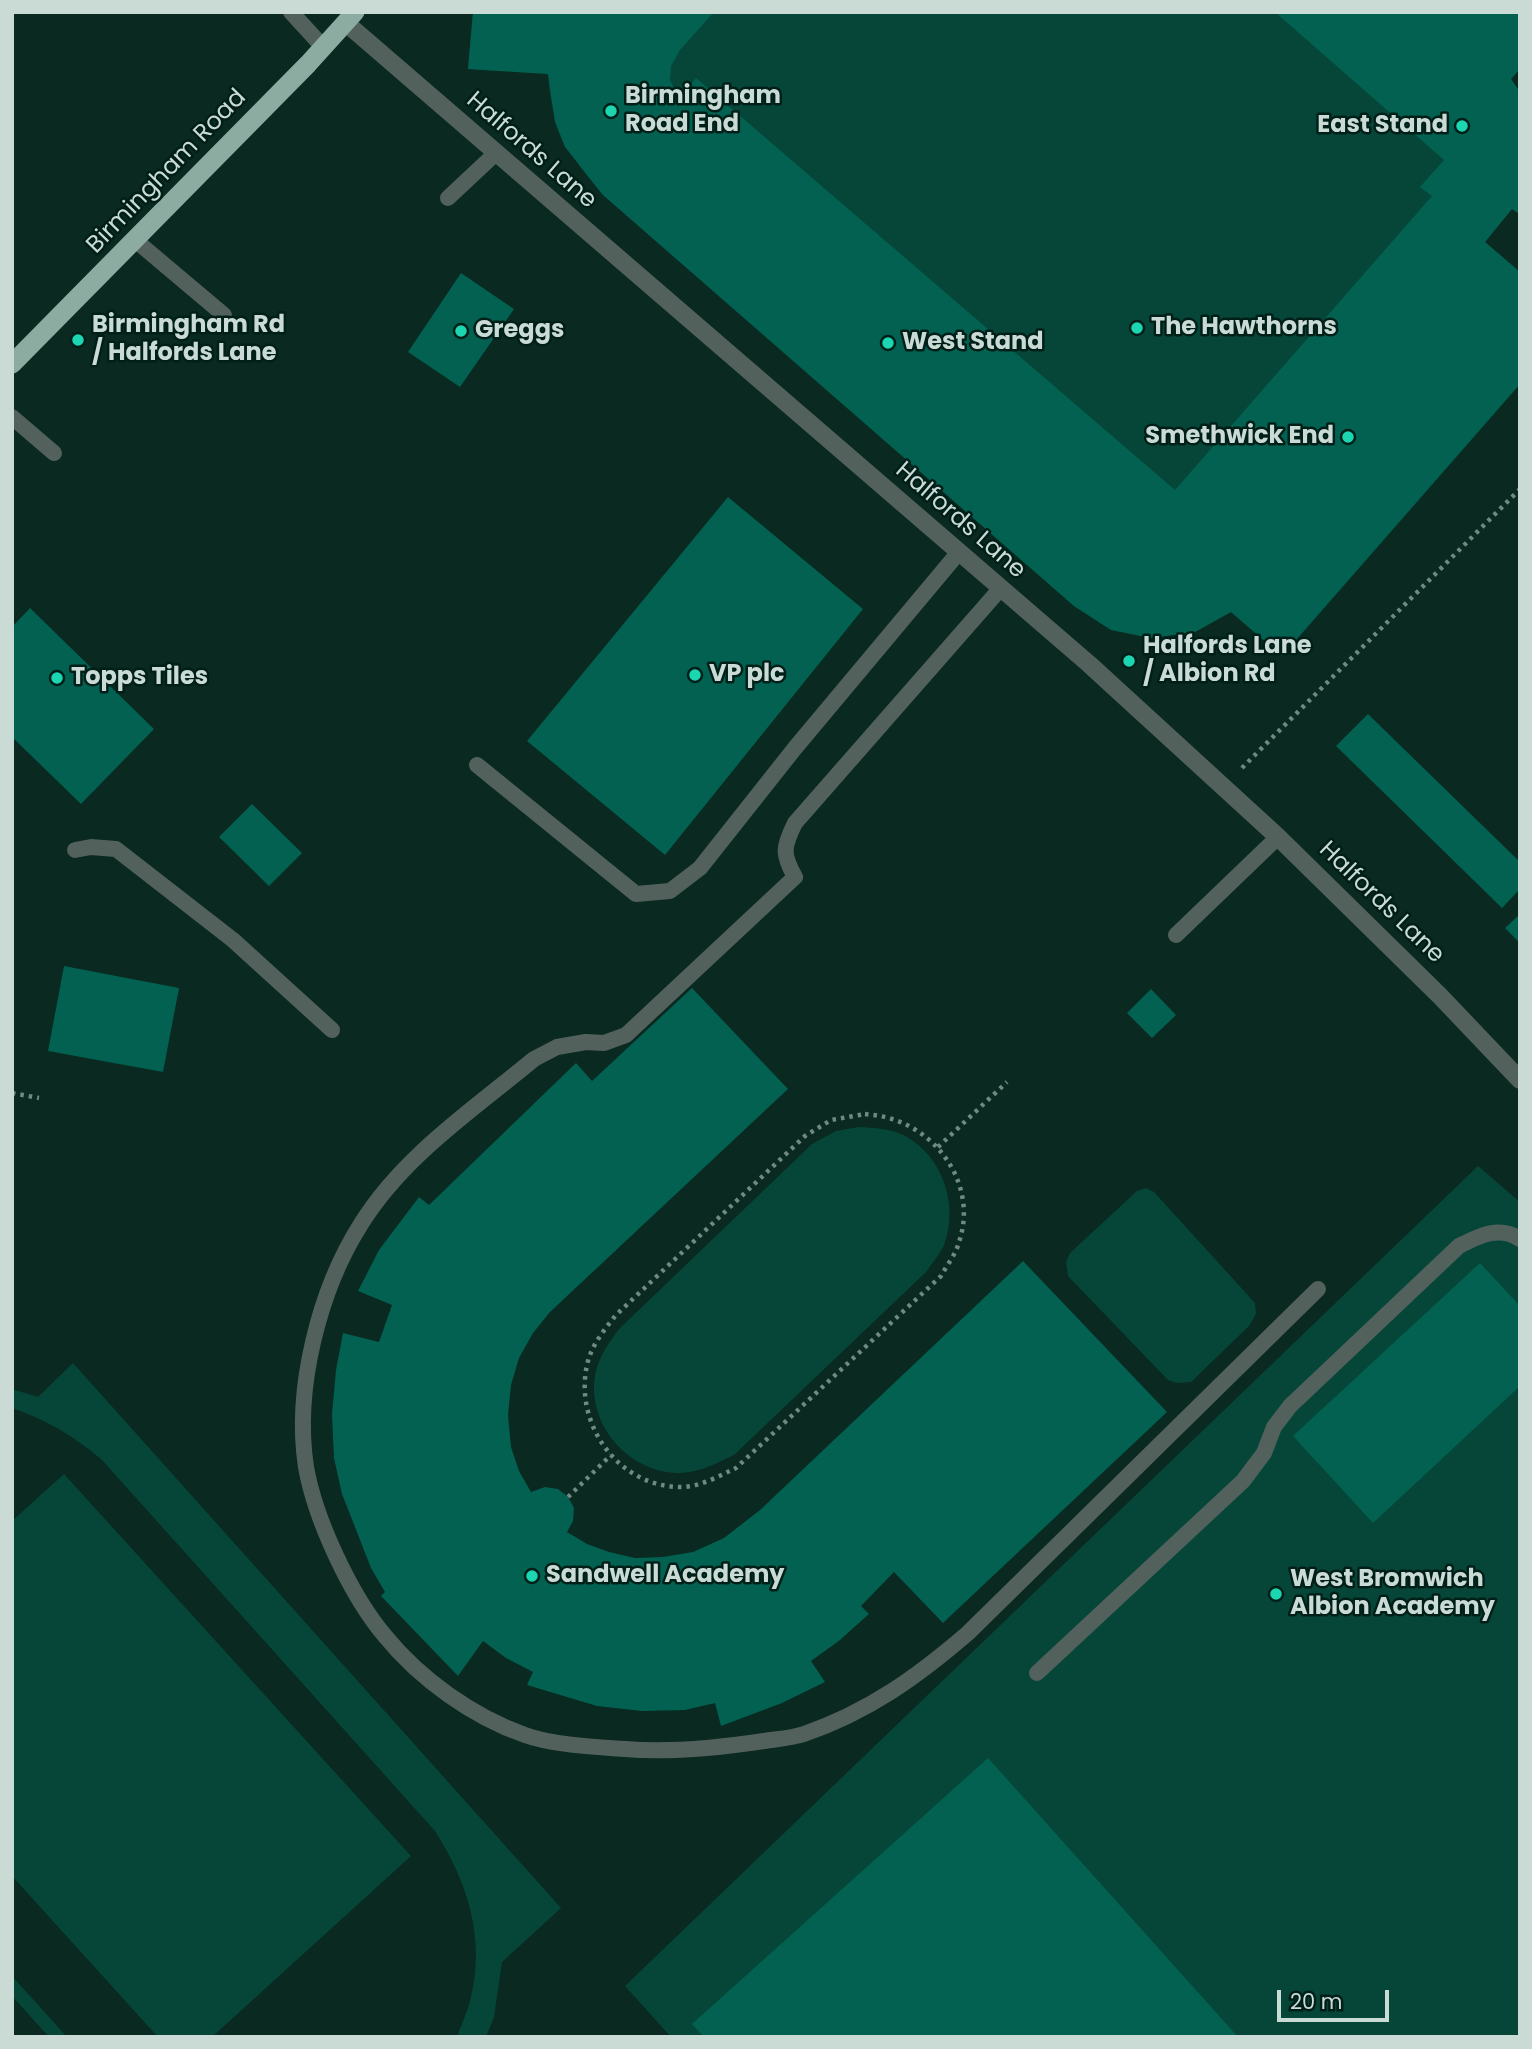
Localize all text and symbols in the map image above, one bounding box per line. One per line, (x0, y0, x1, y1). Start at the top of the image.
place label: Birmingham Road End (625, 83, 781, 139)
street label: Birmingham Road (81, 84, 253, 260)
street label: Halfords Lane (460, 87, 602, 215)
marker: Birmingham Road End (603, 103, 619, 119)
place label: East Stand (1317, 112, 1448, 140)
marker: East Stand (1454, 118, 1470, 134)
place label: Birmingham Rd / Halfords Lane (92, 312, 285, 368)
place label: The Hawthorns (1151, 314, 1337, 342)
place label: Greggs (475, 317, 564, 345)
marker: The Hawthorns (1129, 320, 1145, 336)
marker: Greggs (453, 323, 469, 339)
place label: West Stand (902, 329, 1044, 357)
marker: Birmingham Rd / Halfords Lane (70, 332, 86, 348)
marker: West Stand (880, 335, 896, 351)
place label: Smethwick End (1145, 423, 1334, 451)
marker: Smethwick End (1340, 429, 1356, 445)
street label: Halfords Lane (889, 457, 1031, 585)
place label: Halfords Lane / Albion Rd (1143, 633, 1312, 689)
marker: Halfords Lane / Albion Rd (1121, 653, 1137, 669)
place label: VP plc (709, 661, 784, 689)
place label: Topps Tiles (71, 664, 208, 692)
marker: VP plc (687, 667, 703, 683)
marker: Topps Tiles (49, 670, 65, 686)
street label: Halfords Lane (1312, 836, 1450, 970)
place label: Sandwell Academy (546, 1562, 785, 1590)
place label: West Bromwich Albion Academy (1290, 1566, 1495, 1622)
marker: Sandwell Academy (524, 1568, 540, 1584)
marker: West Bromwich Albion Academy (1268, 1586, 1284, 1602)
scale bar (1280, 1976, 1392, 2020)
text: 20 m (1290, 1987, 1343, 2016)

